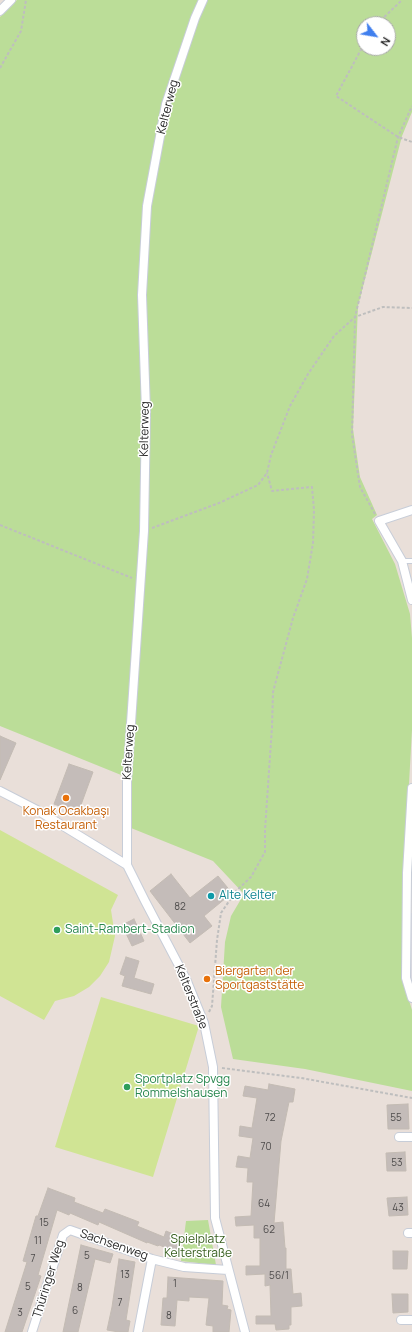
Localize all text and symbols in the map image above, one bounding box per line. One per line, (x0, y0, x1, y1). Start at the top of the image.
north arrow (356, 16, 396, 56)
text: N (377, 35, 394, 49)
street label: Kelterweg (154, 78, 182, 136)
street label: Kelterweg (137, 401, 153, 457)
street label: Kelterweg (120, 724, 138, 780)
marker: Konak Ocakbaşı Restaurant (61, 793, 71, 803)
place label: Konak Ocakbaşı Restaurant (23, 805, 109, 833)
place label: Alte Kelter (219, 889, 276, 903)
marker: Alte Kelter (206, 891, 216, 901)
house number: 82 (174, 901, 186, 913)
place label: Saint-Rambert-Stadion (65, 923, 195, 937)
marker: Saint-Rambert-Stadion (52, 925, 62, 935)
street label: Kelterstraße (172, 963, 210, 1031)
place label: Biergarten der Sportgaststätte (215, 965, 304, 993)
marker: Biergarten der Sportgaststätte (202, 974, 212, 984)
place label: Sportplatz Spvgg Rommelshausen (135, 1073, 230, 1101)
marker: Sportplatz Spvgg Rommelshausen (122, 1082, 132, 1092)
house number: 72 (265, 1112, 275, 1124)
house number: 55 (390, 1112, 402, 1124)
house number: 70 (260, 1141, 272, 1153)
house number: 53 (391, 1157, 403, 1169)
house number: 64 (258, 1198, 270, 1210)
house number: 43 (392, 1202, 404, 1214)
house number: 15 (39, 1217, 49, 1229)
house number: 62 (263, 1224, 275, 1236)
street label: Sachsenweg (78, 1227, 150, 1263)
park label: Spielplatz Kelterstraße (164, 1233, 232, 1261)
house number: 11 (34, 1235, 42, 1247)
street label: Thüringer Weg (30, 1238, 68, 1320)
house number: 5 (84, 1250, 90, 1262)
house number: 7 (30, 1253, 36, 1265)
house number: 13 (120, 1269, 130, 1281)
house number: 56/1 (269, 1270, 289, 1282)
house number: 1 (173, 1278, 177, 1290)
house number: 5 (25, 1281, 31, 1293)
house number: 8 (77, 1282, 83, 1294)
house number: 7 (117, 1297, 123, 1309)
house number: 6 (72, 1305, 78, 1317)
house number: 3 (17, 1307, 23, 1319)
house number: 8 (166, 1310, 172, 1322)

